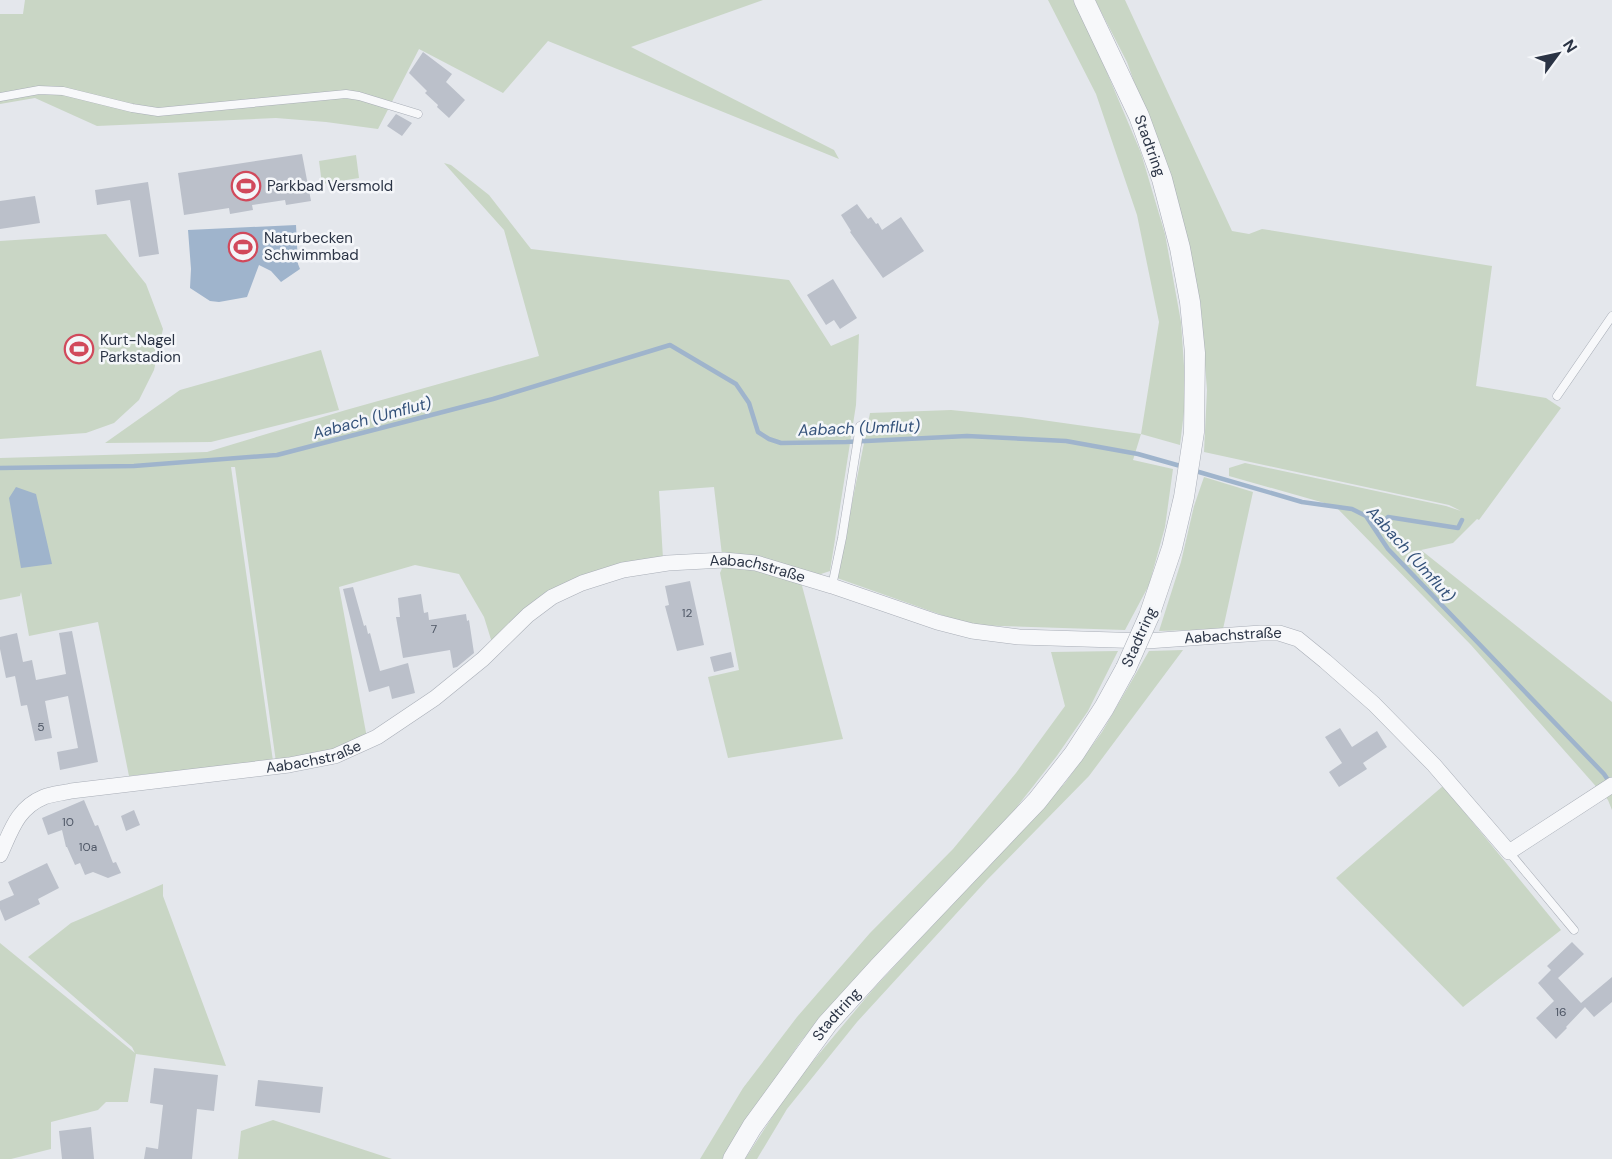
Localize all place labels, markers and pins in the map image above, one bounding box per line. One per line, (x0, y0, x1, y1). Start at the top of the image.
sports icon: Parkbad Versmold (230, 170, 262, 202)
place label: Parkbad Versmold (267, 176, 393, 196)
place label: Naturbecken Schwimmbad (264, 228, 359, 265)
sports icon: Naturbecken Schwimmbad (227, 231, 259, 263)
place label: Kurt-Nagel Parkstadion (100, 330, 181, 367)
sports icon: Kurt-Nagel Parkstadion (63, 333, 95, 365)

